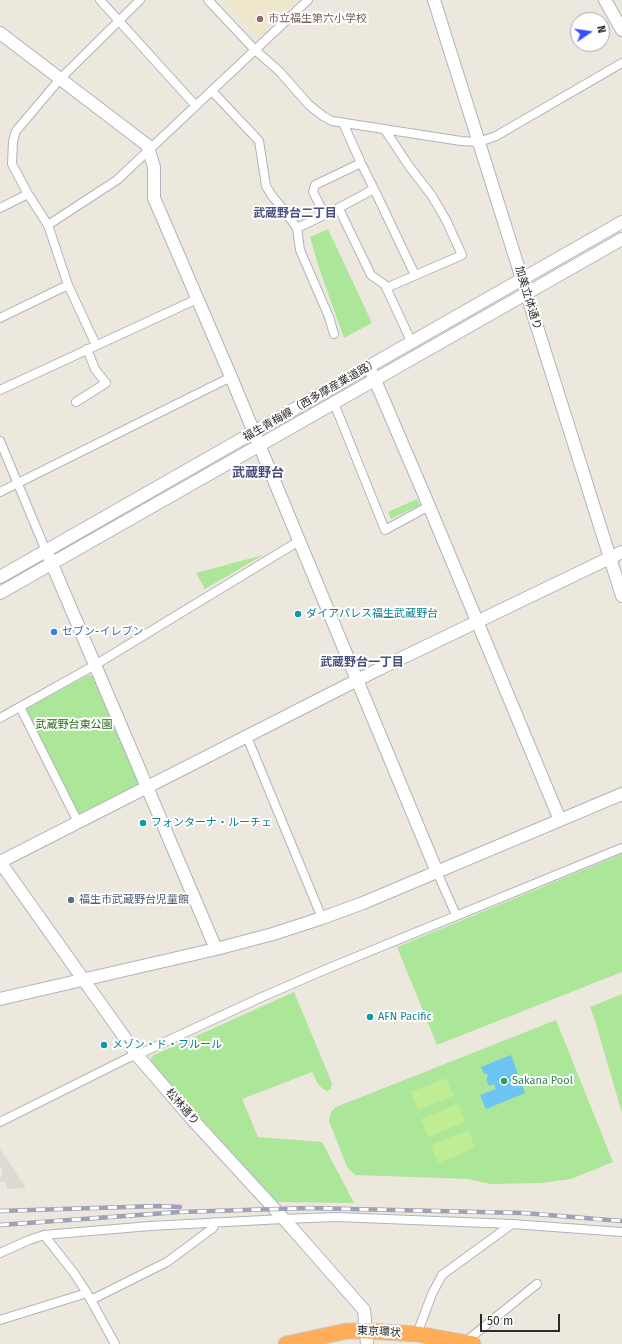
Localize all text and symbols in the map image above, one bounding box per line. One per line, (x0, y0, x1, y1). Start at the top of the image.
place label: 市立福生第六小学校 (268, 12, 367, 26)
north arrow (570, 12, 610, 52)
marker: 市立福生第六小学校 (255, 14, 265, 24)
text: N (594, 24, 608, 34)
district label: 武蔵野台二丁目 (253, 207, 337, 221)
street label: 加美立体通り (512, 265, 544, 331)
street label: 福生青梅線（西多摩産業道路） (241, 356, 381, 444)
district label: 武蔵野台 (232, 465, 284, 481)
place label: ダイアパレス福生武蔵野台 (306, 607, 438, 621)
marker: ダイアパレス福生武蔵野台 (293, 609, 303, 619)
place label: セブン-イレブン (62, 625, 143, 639)
marker: セブン-イレブン (49, 627, 59, 637)
district label: 武蔵野台一丁目 (320, 656, 404, 670)
park label: 武蔵野台東公園 (36, 718, 112, 732)
place label: フォンターナ・ルーチェ (151, 816, 272, 830)
marker: フォンターナ・ルーチェ (138, 818, 148, 828)
place label: 福生市武蔵野台児童館 (79, 893, 189, 907)
marker: 福生市武蔵野台児童館 (66, 895, 76, 905)
place label: AFN Pacific (378, 1010, 432, 1024)
marker: AFN Pacific (365, 1012, 375, 1022)
place label: メゾン・ド・フルール (112, 1038, 222, 1052)
marker: メゾン・ド・フルール (99, 1040, 109, 1050)
place label: Sakana Pool (512, 1074, 573, 1088)
marker: Sakana Pool (499, 1076, 509, 1086)
street label: 松林通り (163, 1086, 201, 1128)
scale bar (482, 1306, 562, 1332)
text: 50 m (487, 1314, 513, 1328)
street label: 東京環状 (357, 1324, 401, 1340)

